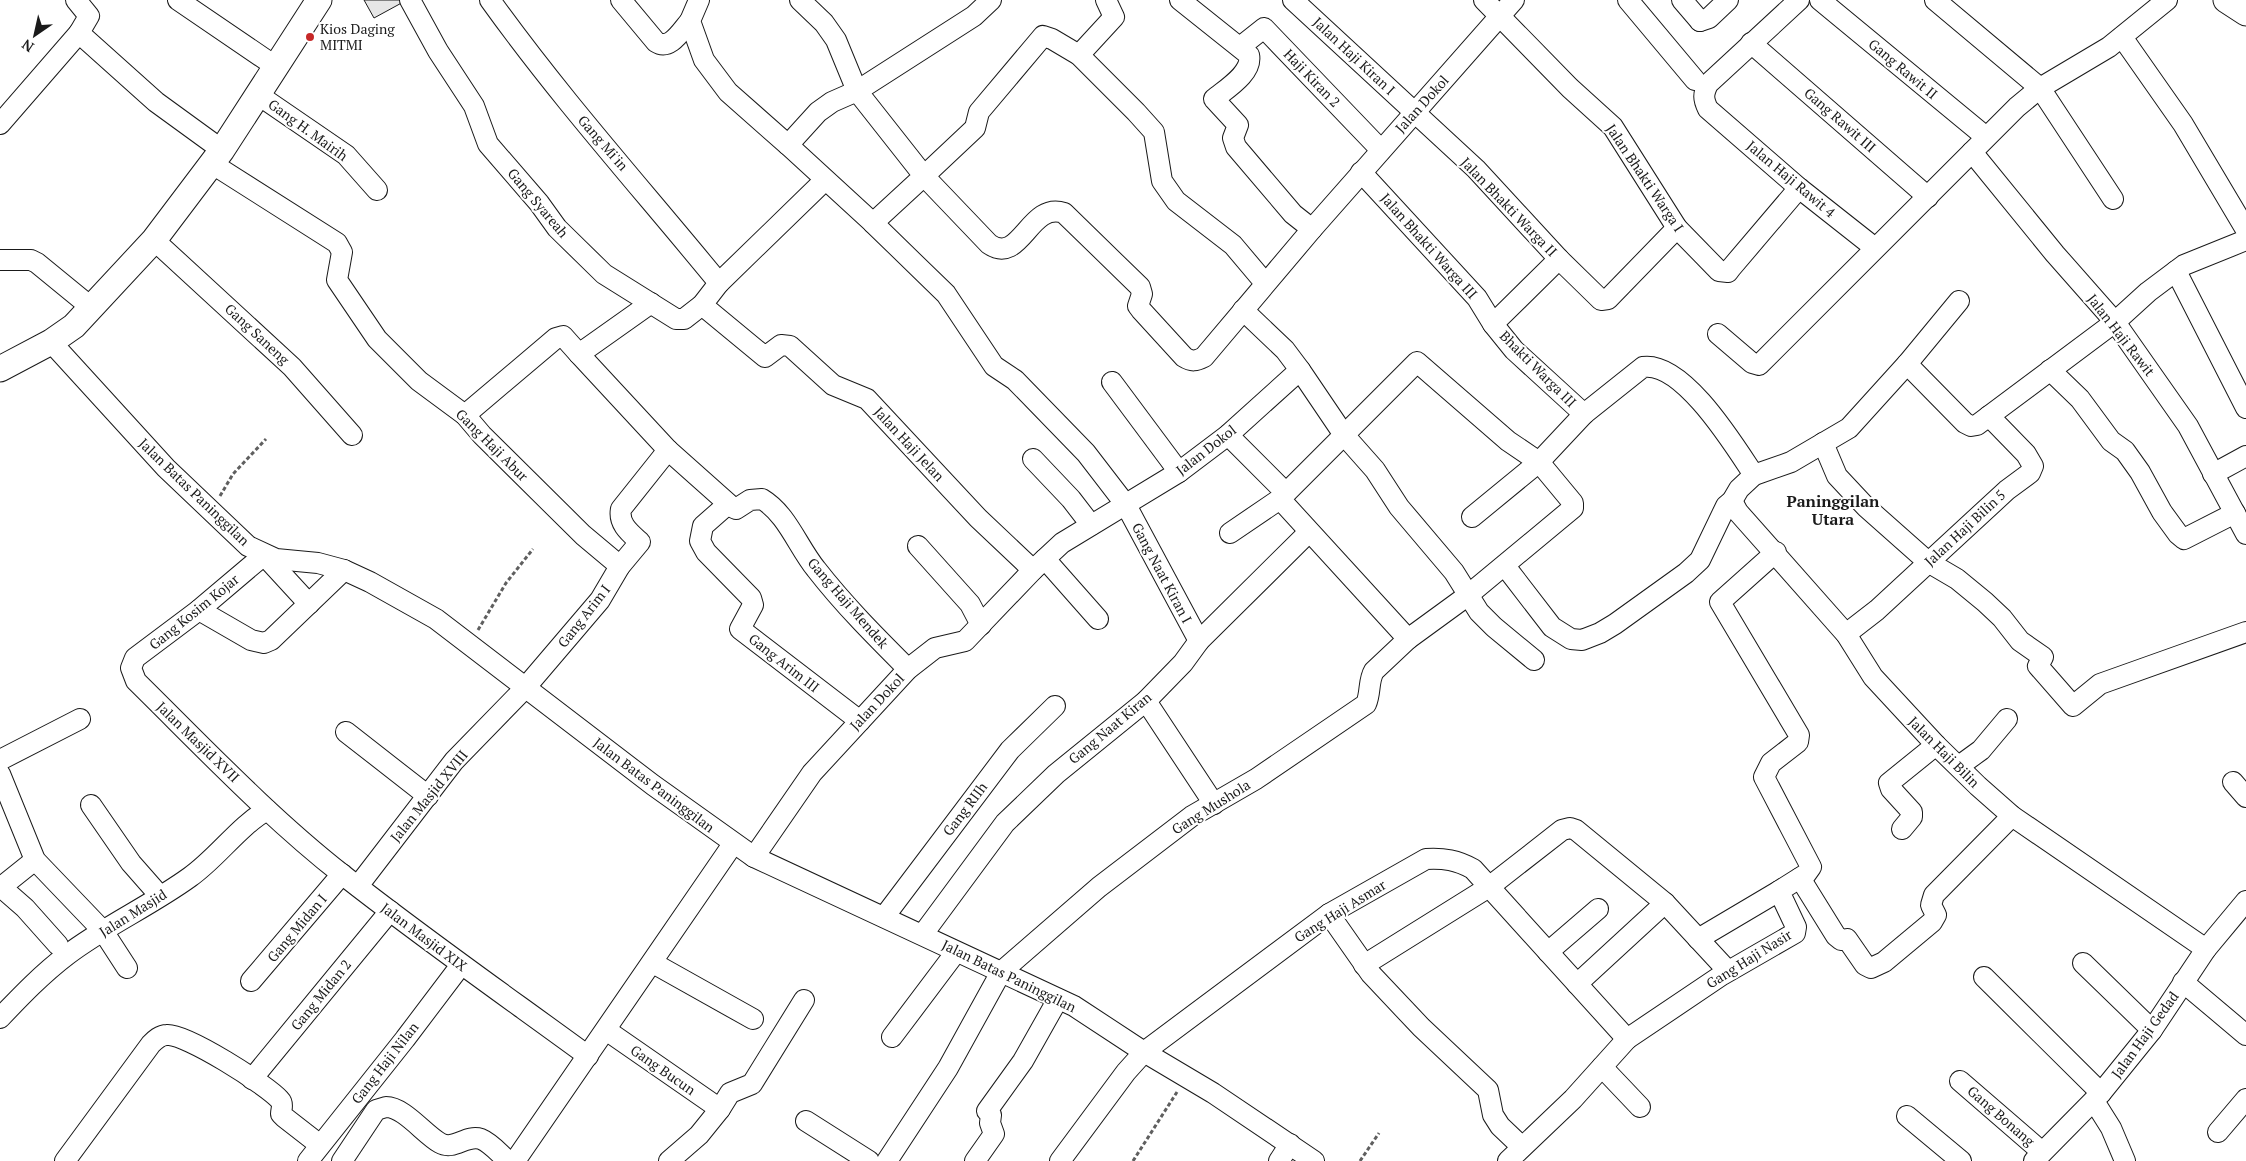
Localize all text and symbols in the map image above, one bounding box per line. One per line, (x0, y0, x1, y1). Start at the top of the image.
north arrow (10, 10, 60, 60)
street label: Jalan Haji Kiran I (1309, 13, 1400, 99)
place label: Kios Daging MITMI (320, 19, 395, 54)
marker: Kios Daging MITMI (304, 31, 316, 43)
street label: Gang Rawit II (1865, 34, 1942, 103)
text: N (17, 35, 37, 57)
street label: Haji Kiran 2 (1280, 45, 1345, 111)
street label: Jalan Dokol (1391, 71, 1453, 137)
street label: Gang Rawit III (1800, 83, 1880, 156)
street label: Gang H. Mairih (265, 94, 352, 165)
street label: Gang Mi'in (574, 111, 633, 175)
street label: Jalan Bhakti Warga I (1602, 120, 1689, 235)
street label: Jalan Haji Rawit 4 (1743, 136, 1840, 222)
street label: Jalan Bhakti Warga II (1457, 153, 1562, 260)
street label: Gang Syareah (504, 164, 573, 241)
street label: Jalan Bhakti Warga III (1377, 189, 1482, 303)
street label: Jalan Haji Rawit (2083, 290, 2160, 380)
street label: Gang Saneng (221, 299, 294, 369)
street label: Bhakti Warga III (1496, 326, 1581, 411)
street label: Jalan Haji Jelan (870, 402, 949, 485)
street label: Gang Haji Abur (452, 404, 533, 485)
street label: Jalan Dokol (1172, 420, 1240, 479)
street label: Jalan Batas Paninggilan (135, 434, 254, 550)
street label: Jalan Haji Bilin 5 (1920, 485, 2009, 570)
district label: Paninggilan Utara (1787, 490, 1880, 530)
street label: Gang Naat Kiran I (1128, 519, 1197, 626)
street label: Gang Haji Mendek (804, 553, 894, 653)
street label: Gang Kosim Kojar (145, 569, 243, 654)
street label: Gang Arim I (553, 580, 614, 651)
street label: Gang Arim III (745, 629, 824, 696)
street label: Jalan Dokol (845, 669, 908, 734)
street label: Gang Naat Kiran (1064, 687, 1156, 768)
street label: Jalan Masjid XVII (153, 697, 244, 786)
street label: Jalan Haji Bilin (1905, 712, 1985, 792)
street label: Jalan Batas Paninggilan (590, 733, 719, 837)
street label: Jalan Masjid XVIII (386, 746, 472, 846)
street label: Gang Mushola (1168, 775, 1254, 838)
street label: Gang RIIh (938, 778, 991, 839)
street label: Gang Haji Asmar (1290, 874, 1390, 946)
street label: Jalan Masjid (95, 884, 170, 941)
street label: Gang Midan I (262, 889, 331, 966)
street label: Jalan Masjid XIX (377, 898, 472, 976)
street label: Gang Haji Nasir (1702, 924, 1796, 993)
street label: Jalan Batas Paninggilan (939, 935, 1080, 1017)
street label: Gang Midan 2 (286, 955, 355, 1034)
street label: Jalan Haji Gedad (2107, 987, 2183, 1082)
street label: Gang Haji Nilan (347, 1017, 423, 1107)
street label: Gang Bucun (627, 1040, 700, 1099)
street label: Gang Bonang (1964, 1081, 2039, 1151)

